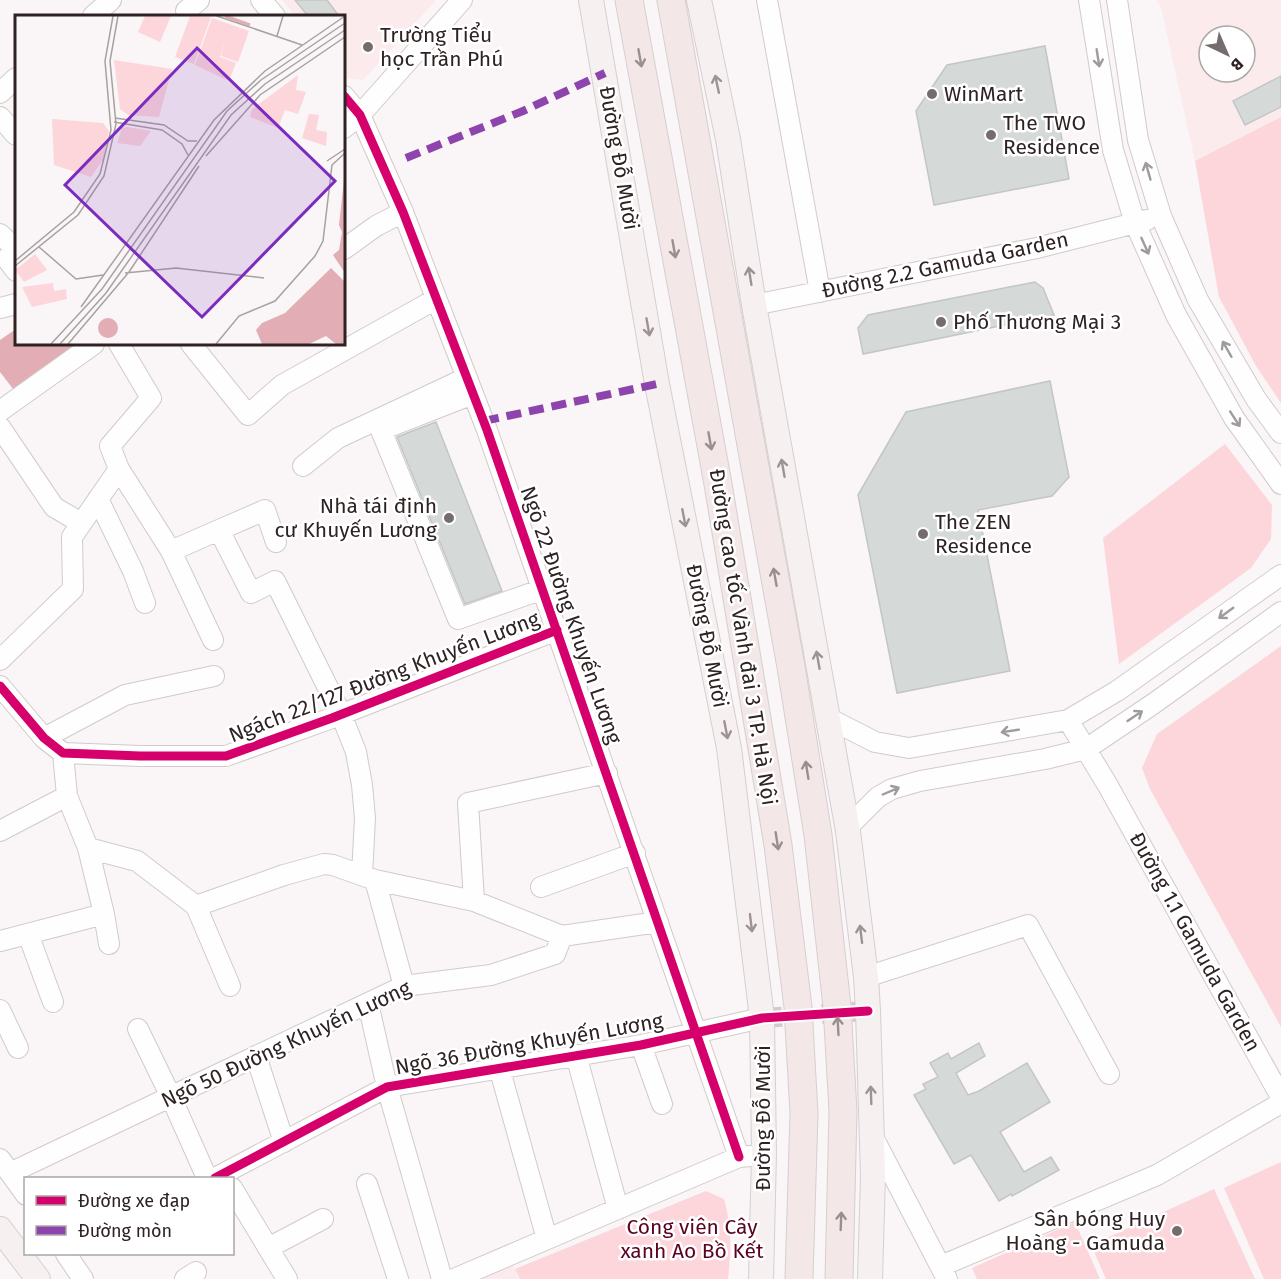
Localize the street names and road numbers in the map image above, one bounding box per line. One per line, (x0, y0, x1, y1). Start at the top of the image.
street label: Đường Đỗ Mười (594, 84, 644, 232)
street label: Đường 2.2 Gamuda Garden (819, 226, 1071, 304)
street label: Đường cao tốc Vành đai 3 TP. Hà Nội (704, 467, 782, 807)
street label: Ngõ 22 Đường Khuyến Lương (515, 483, 627, 747)
street label: Đường Đỗ Mười (680, 562, 734, 710)
street label: Ngách 22/127 Đường Khuyến Lương (225, 606, 543, 748)
street label: Đường 1.1 Gamuda Garden (1124, 828, 1266, 1056)
street label: Ngõ 50 Đường Khuyến Lương (157, 975, 415, 1113)
street label: Ngõ 36 Đường Khuyến Lương (393, 1008, 665, 1080)
street label: Đường Đỗ Mười (750, 1045, 776, 1191)

